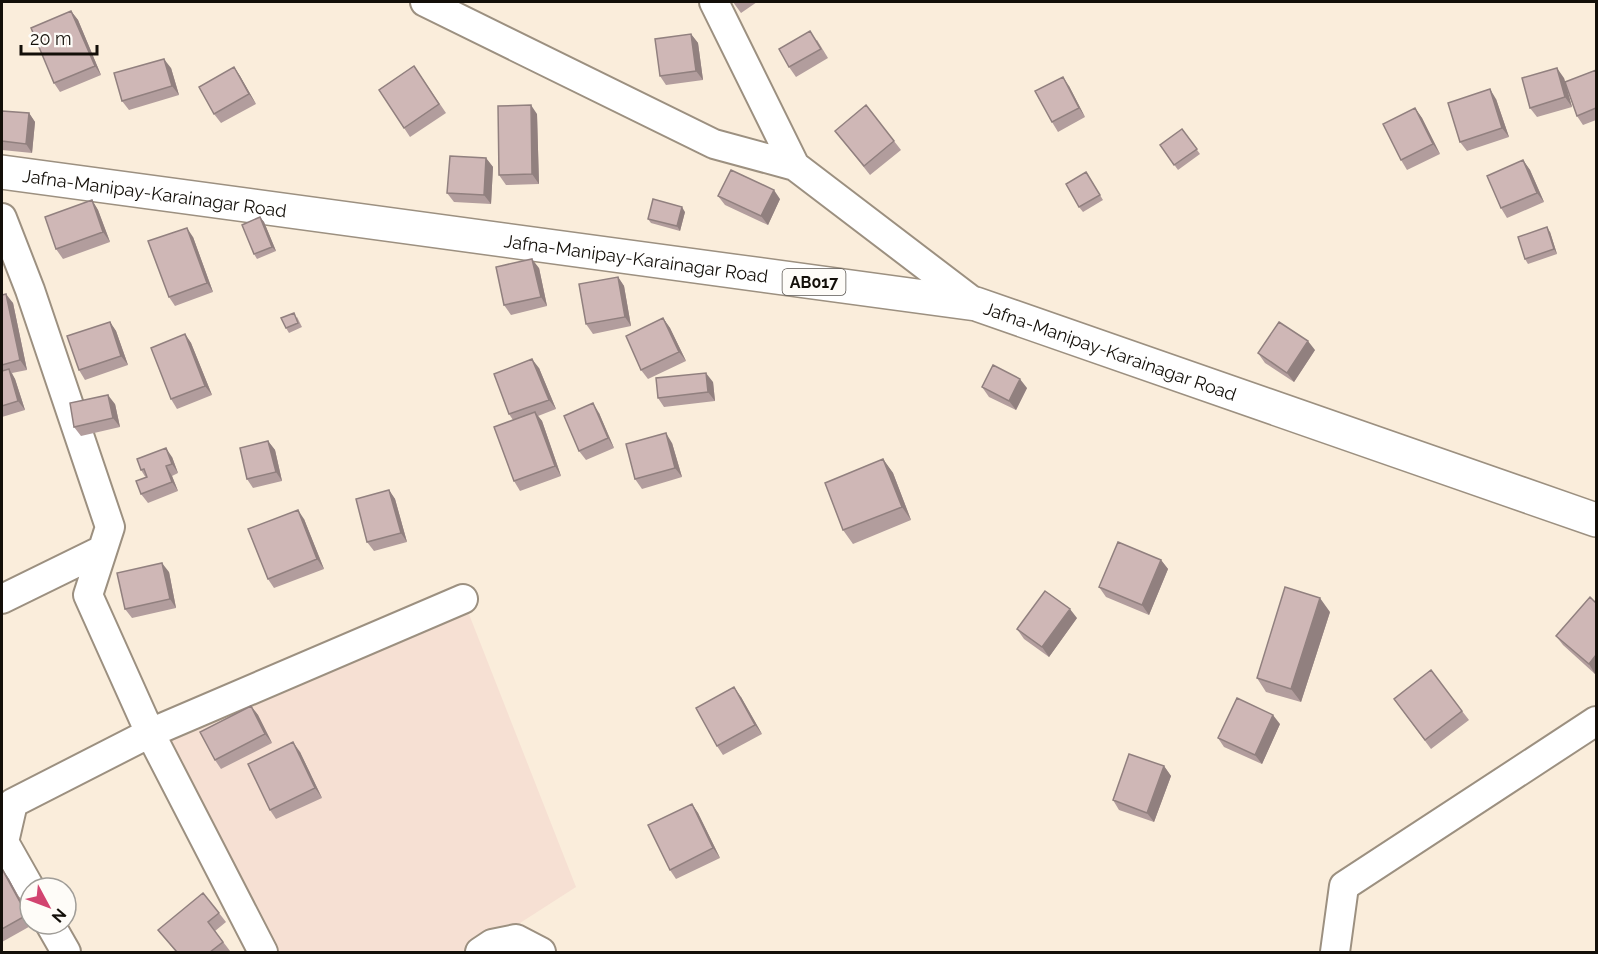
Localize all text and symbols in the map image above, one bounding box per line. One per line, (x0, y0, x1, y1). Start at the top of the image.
scale bar (21, 18, 98, 56)
text: 20 m (30, 28, 72, 49)
street label: Jafna-Manipay-Karainagar Road (21, 164, 288, 221)
street label: Jafna-Manipay-Karainagar Road (503, 230, 770, 286)
road number: AB017 (782, 269, 846, 295)
street label: Jafna-Manipay-Karainagar Road (981, 297, 1239, 404)
north arrow (18, 876, 78, 936)
text: N (48, 905, 70, 926)

